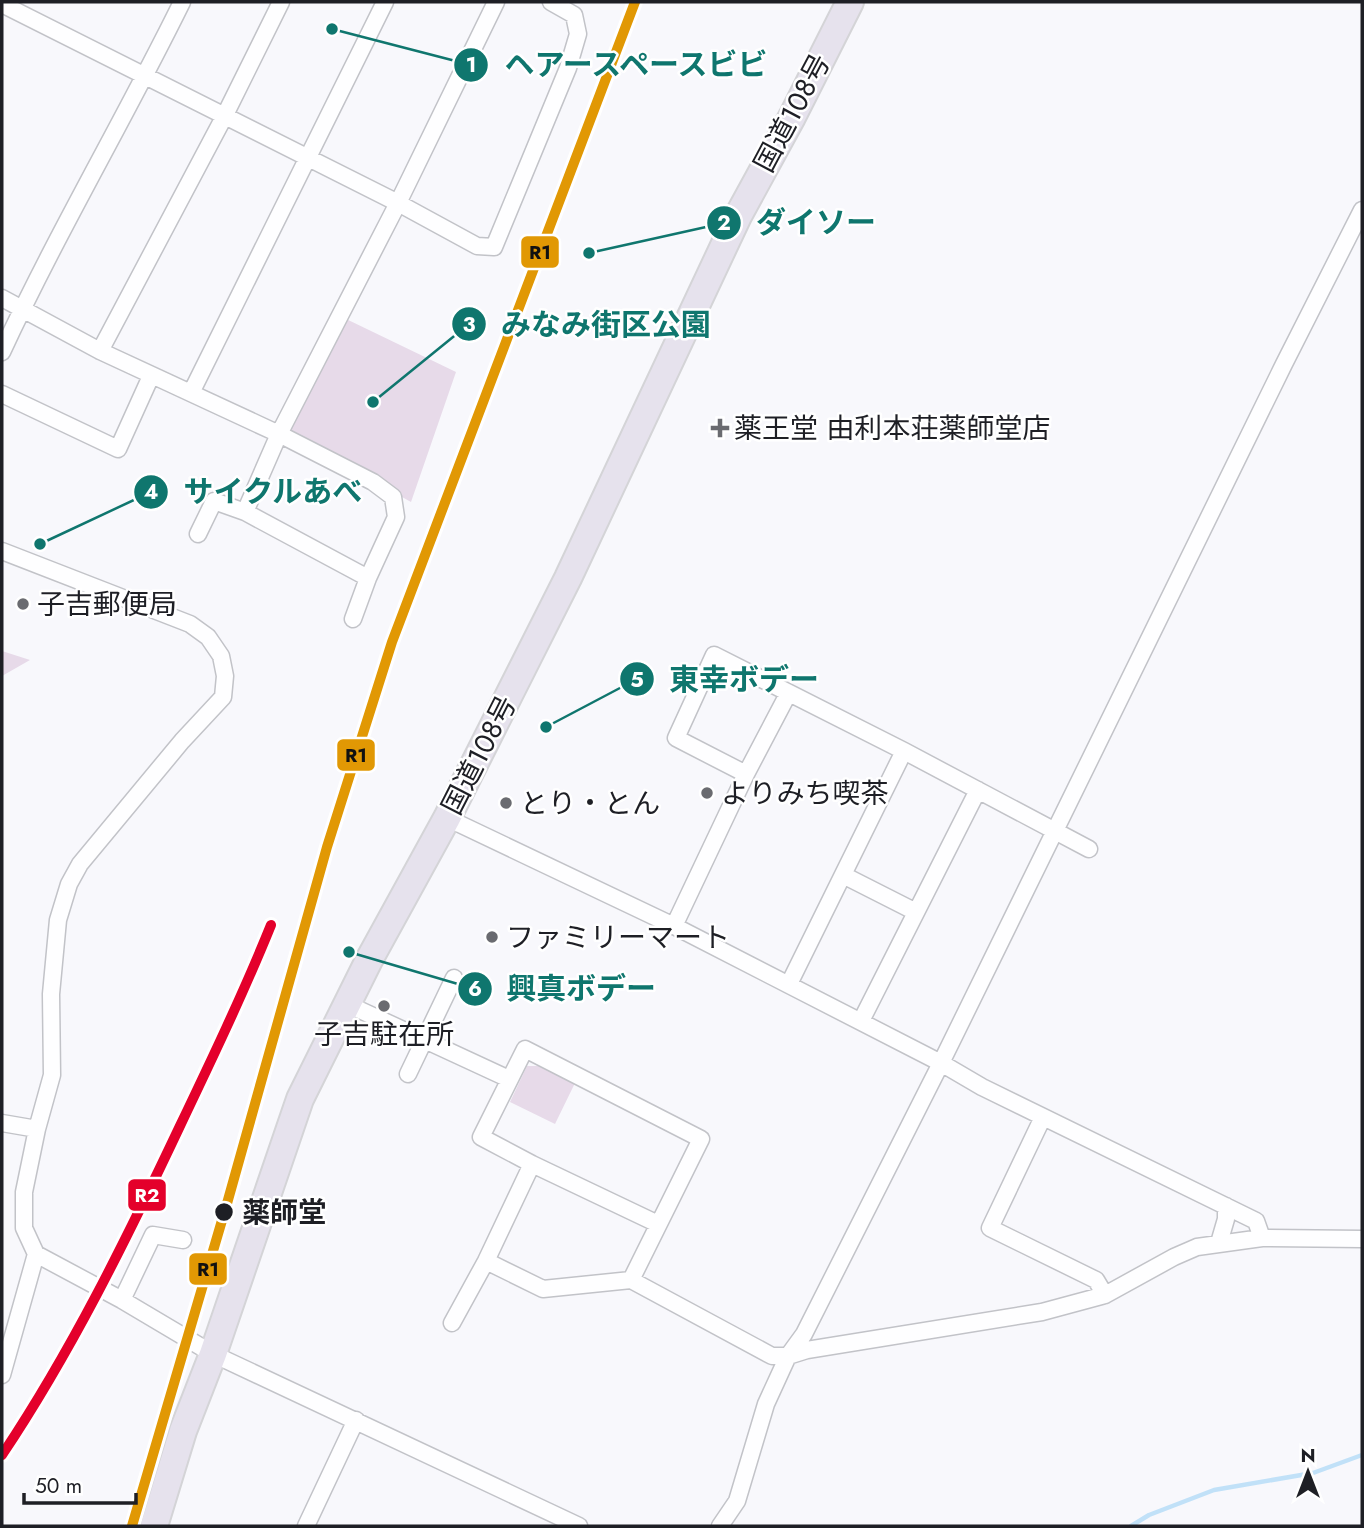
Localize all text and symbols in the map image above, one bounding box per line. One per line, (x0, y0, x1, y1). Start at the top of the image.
callout: ヘアースペースビビ (453, 39, 784, 90)
text: ヘアースペースビビ (504, 43, 768, 86)
street label: 国道108号 (744, 47, 840, 179)
text: 1 (466, 50, 476, 80)
callout: ダイソー (707, 197, 890, 248)
text: ダイソー (756, 201, 876, 244)
text: 2 (717, 208, 731, 238)
line badge: R1 (520, 235, 560, 269)
text: R1 (529, 239, 551, 266)
callout: みなみ街区公園 (452, 299, 725, 350)
text: みなみ街区公園 (501, 303, 711, 346)
text: 3 (462, 310, 476, 340)
place label: 薬王堂 由利本荘薬師堂店 (734, 408, 1050, 449)
marker: 薬王堂 由利本荘薬師堂店 (712, 420, 728, 436)
callout: サイクルあべ (134, 466, 377, 517)
text: サイクルあべ (184, 470, 362, 513)
text: 4 (144, 477, 158, 507)
place label: 子吉郵便局 (37, 584, 177, 625)
marker: 子吉郵便局 (15, 596, 31, 612)
callout: 東幸ボデー (620, 654, 833, 705)
text: 東幸ボデー (669, 658, 819, 701)
text: 5 (630, 665, 644, 695)
street label: 国道108号 (432, 688, 526, 822)
line badge: R1 (336, 738, 376, 772)
text: R1 (345, 742, 367, 769)
place label: よりみち喫茶 (721, 773, 888, 814)
place label: とり・とん (520, 783, 660, 824)
marker: よりみち喫茶 (699, 785, 715, 801)
marker: とり・とん (498, 795, 514, 811)
place label: ファミリーマート (506, 917, 730, 958)
marker: ファミリーマート (484, 929, 500, 945)
callout: 興真ボデー (457, 963, 670, 1014)
text: 興真ボデー (506, 967, 656, 1010)
text: 6 (468, 974, 482, 1004)
marker: 子吉駐在所 (376, 998, 392, 1014)
place label: 子吉駐在所 (314, 1014, 454, 1055)
line badge: R2 (127, 1178, 167, 1212)
text: R2 (135, 1182, 159, 1209)
place label: 薬師堂 (242, 1192, 326, 1233)
marker: 薬師堂 (213, 1201, 235, 1223)
line badge: R1 (188, 1252, 228, 1286)
text: R1 (197, 1256, 219, 1283)
north arrow (1273, 1437, 1343, 1507)
text: N (1300, 1442, 1316, 1469)
scale bar (24, 1462, 136, 1506)
text: 50 m (35, 1471, 82, 1501)

